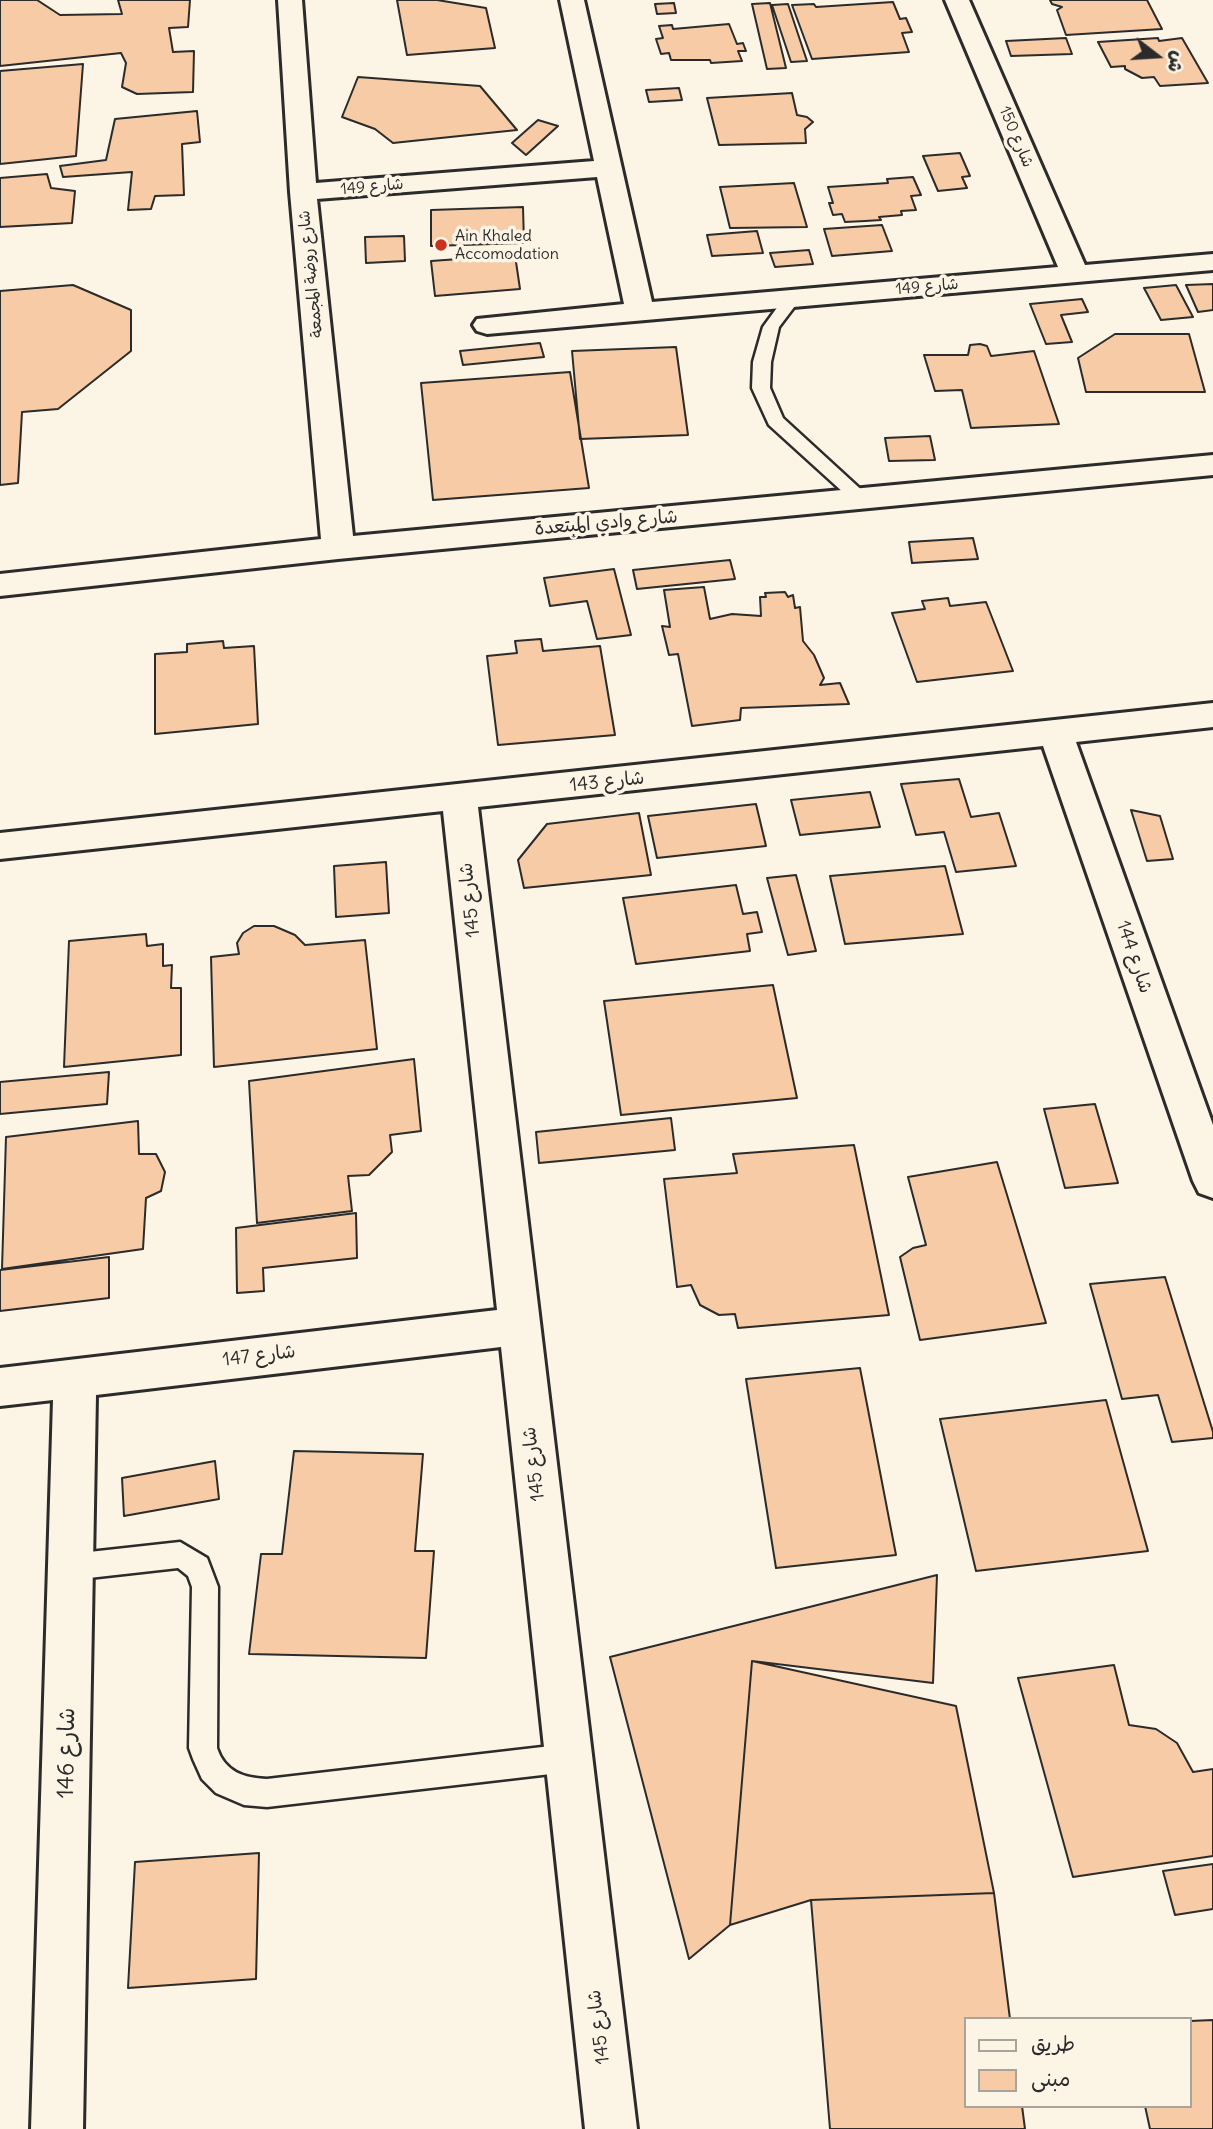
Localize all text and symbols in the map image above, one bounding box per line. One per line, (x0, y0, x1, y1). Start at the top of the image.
north arrow (1122, 21, 1192, 91)
text: ش (1163, 49, 1192, 76)
street label: شارع 150 (995, 104, 1037, 170)
street label: شارع 149 (340, 175, 404, 199)
street label: شارع روضة المجمعة (295, 209, 327, 339)
place label: Ain Khaled Accomodation (455, 226, 559, 264)
marker: Ain Khaled Accomodation (433, 237, 449, 253)
street label: شارع 149 (895, 275, 959, 299)
street label: شارع وادي المبتعدة (533, 505, 679, 541)
street label: شارع 143 (569, 767, 645, 797)
street label: شارع 145 (455, 861, 485, 939)
street label: شارع 144 (1111, 918, 1157, 996)
street label: شارع 147 (221, 1340, 297, 1372)
street label: شارع 145 (518, 1425, 550, 1503)
street label: شارع 146 (52, 1707, 82, 1799)
street label: شارع 145 (583, 1988, 615, 2066)
legend (964, 2017, 1192, 2108)
text: طريق (1031, 2030, 1075, 2057)
text: مبنى (1031, 2065, 1070, 2092)

